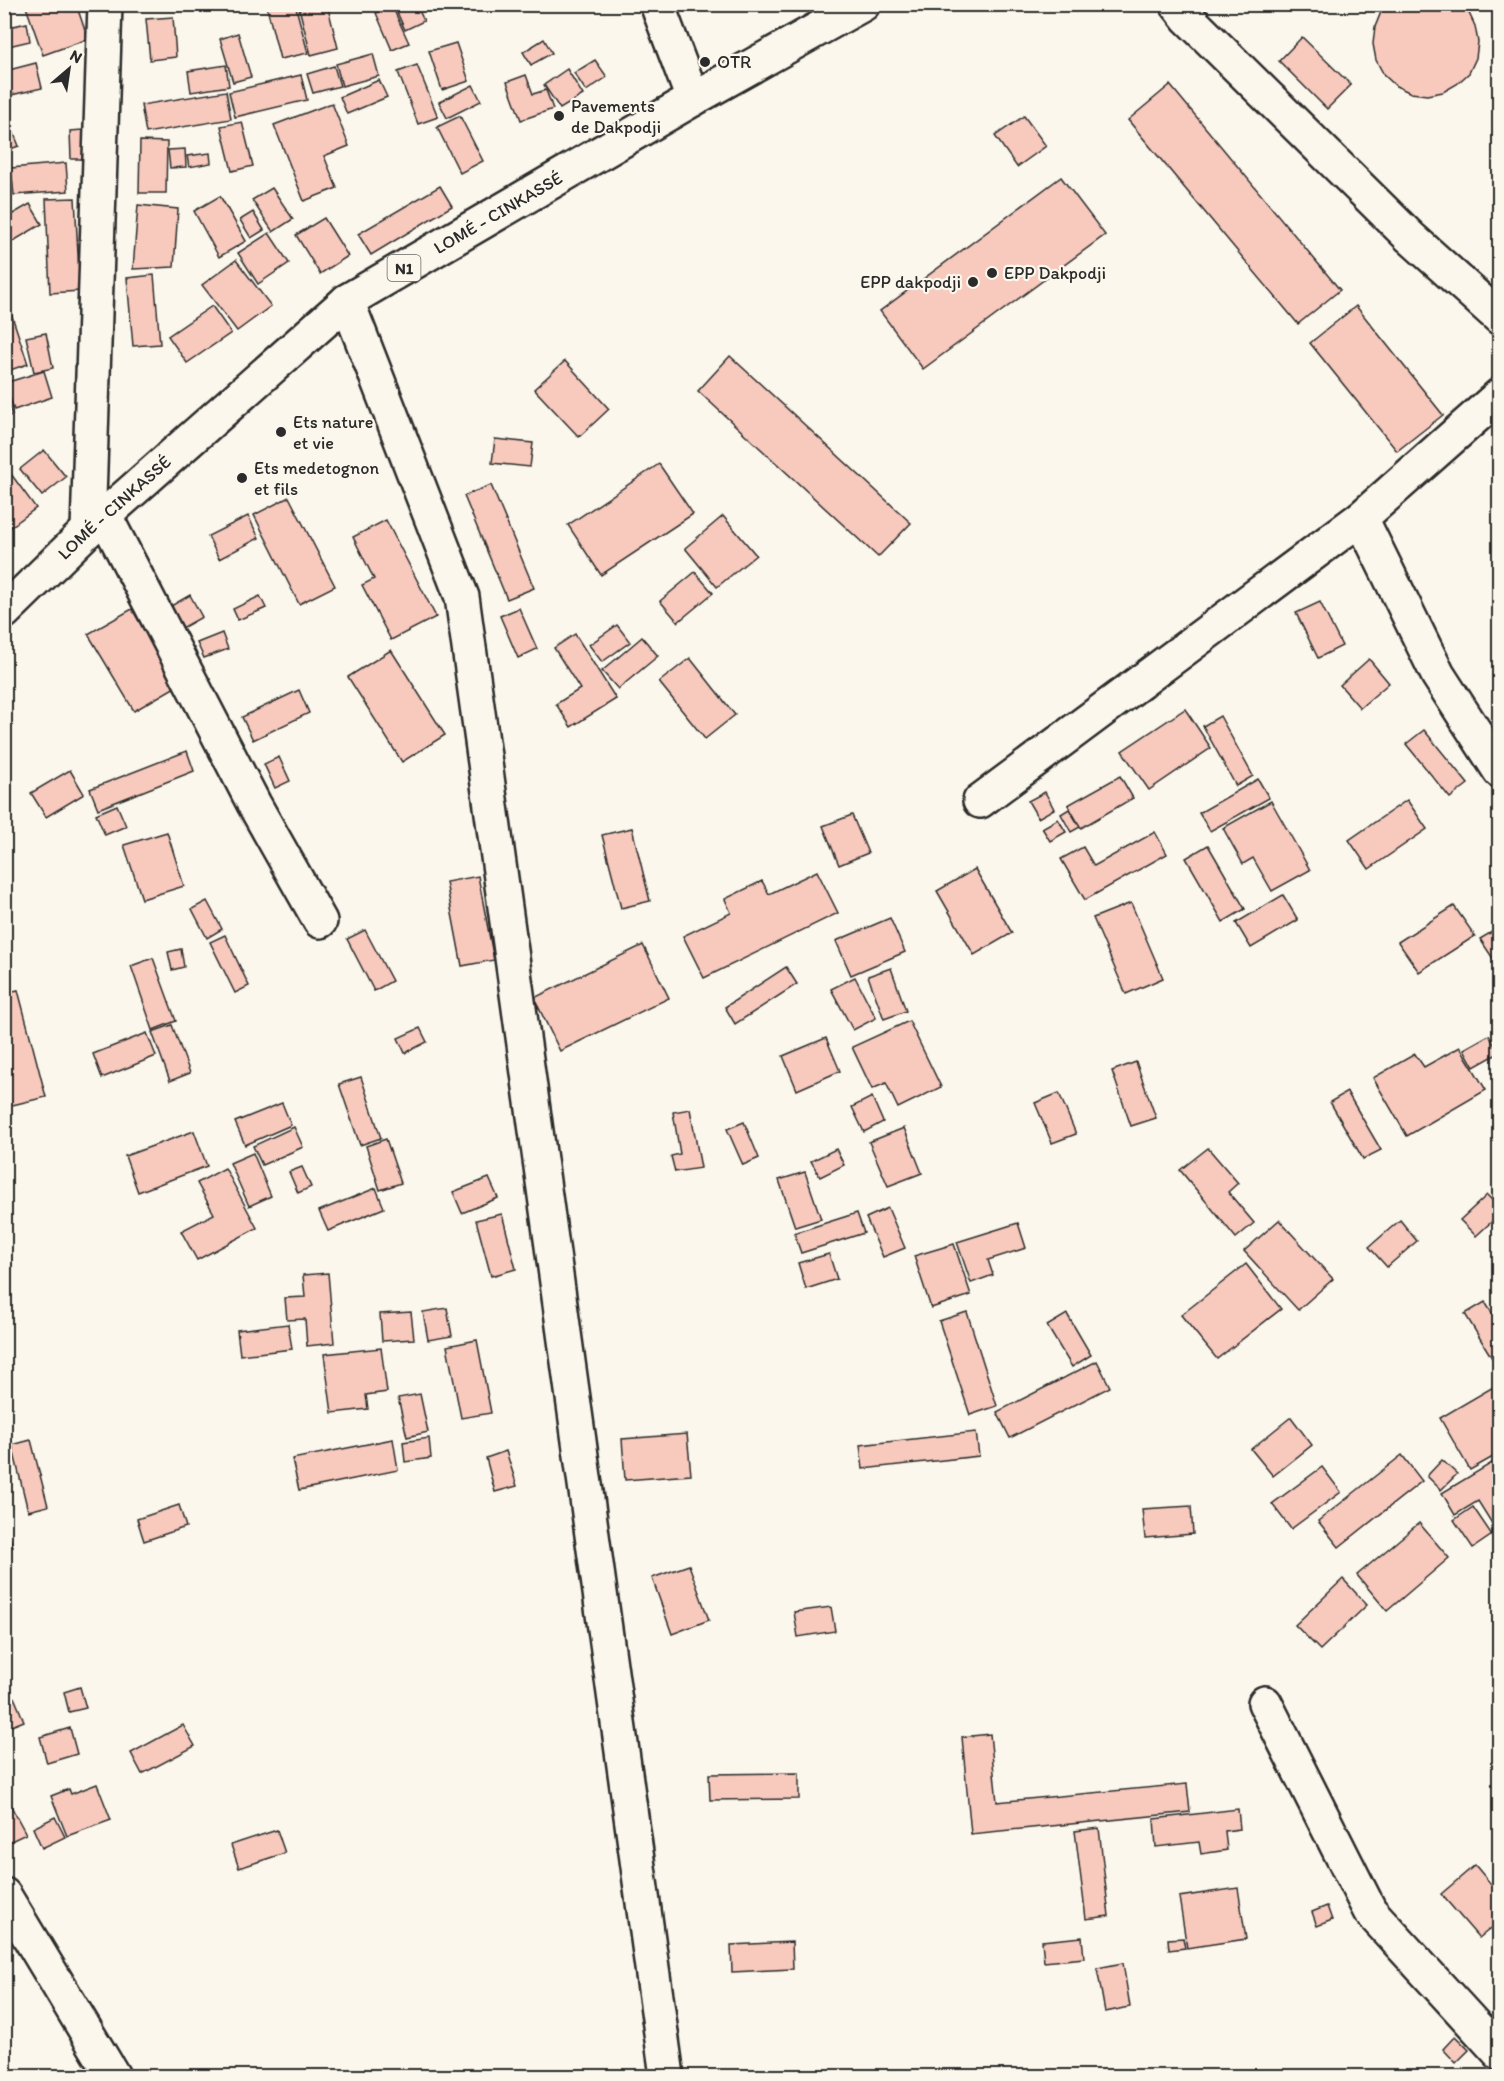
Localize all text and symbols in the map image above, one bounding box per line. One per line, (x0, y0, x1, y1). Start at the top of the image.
north arrow (39, 39, 99, 99)
text: N (67, 45, 85, 67)
place label: OTR (717, 51, 751, 73)
marker: OTR (698, 55, 712, 69)
place label: Pavements de Dakpodji (571, 95, 661, 138)
marker: Pavements de Dakpodji (552, 109, 566, 123)
street label: LOMÉ - CINKASSÉ (430, 167, 566, 259)
road number: N1 (388, 255, 420, 281)
place label: EPP Dakpodji (1004, 262, 1106, 284)
marker: EPP Dakpodji (985, 266, 999, 280)
place label: EPP dakpodji (860, 271, 961, 293)
marker: EPP dakpodji (966, 275, 980, 289)
place label: Ets nature et vie (293, 411, 373, 454)
marker: Ets nature et vie (274, 425, 288, 439)
street label: LOMÉ - CINKASSÉ (53, 451, 176, 564)
place label: Ets medetognon et fils (254, 457, 379, 500)
marker: Ets medetognon et fils (235, 471, 249, 485)

